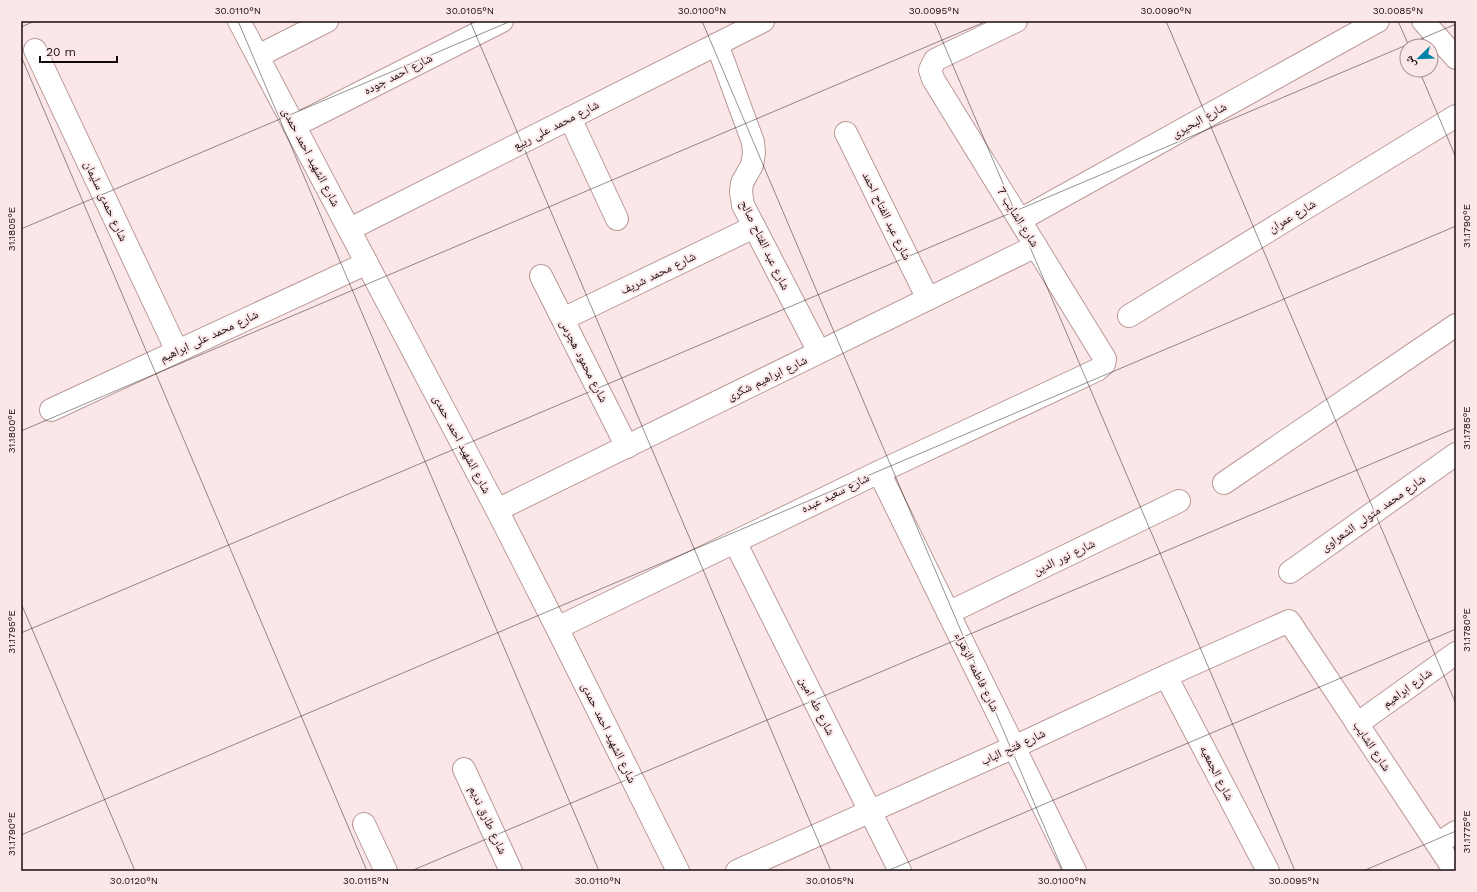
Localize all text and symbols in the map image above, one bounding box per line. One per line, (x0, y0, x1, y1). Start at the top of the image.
text: 30.0110°N (215, 5, 261, 16)
text: 30.0105°N (446, 5, 494, 16)
text: 30.0100°N (678, 5, 726, 16)
text: 30.0095°N (909, 5, 959, 16)
text: 30.0090°N (1141, 5, 1192, 16)
text: 30.0085°N (1373, 5, 1423, 16)
scale bar (40, 38, 117, 64)
north arrow (1399, 38, 1439, 78)
text: 20 m (46, 45, 76, 59)
street label: شارع احمد جوده (361, 51, 435, 98)
text: ش (1402, 53, 1419, 70)
street label: شارع محمد على ربيع (511, 97, 602, 154)
street label: شارع البحيرى (1169, 99, 1229, 142)
street label: شارع الشهيد احمد حمدى (278, 105, 343, 209)
street label: شارع حمدى سليمان (80, 159, 131, 244)
street label: شارع عبد الفتاح احمد (859, 170, 914, 263)
street label: شارع الشايب 7 (993, 184, 1042, 250)
street label: شارع عمران (1266, 196, 1319, 236)
street label: شارع عبد الفتاح صالح (736, 198, 793, 293)
text: 31.1790°E (1461, 204, 1472, 248)
text: 31.1805°E (6, 207, 17, 251)
street label: شارع محمد شريف (618, 249, 698, 298)
street label: شارع محمد على ابراهيم (158, 307, 261, 366)
street label: شارع محمود هجرس (556, 317, 611, 405)
street label: شارع ابراهيم شكرى (725, 353, 810, 404)
street label: شارع الشهيد احمد حمدى (429, 392, 494, 496)
text: 31.1785°E (1461, 406, 1472, 450)
text: 31.1800°E (6, 409, 17, 453)
street label: شارع سعيد عبده (799, 470, 872, 516)
street label: شارع محمد متولى الشعراوى (1318, 472, 1429, 555)
street label: شارع نور الدين (1031, 536, 1098, 579)
text: 31.1780°E (1461, 608, 1472, 652)
text: 31.1795°E (6, 610, 17, 654)
street label: شارع فاطمه الزهراء (951, 630, 1002, 715)
street label: شارع ابراهيم (1380, 665, 1435, 711)
street label: شارع طه امين (795, 674, 838, 738)
street label: شارع الشهيد احمد حمدى (578, 681, 639, 786)
street label: شارع الشايب (1349, 718, 1394, 774)
street label: شارع فتح الباب (979, 726, 1048, 769)
street label: شارع الجمعيه (1196, 743, 1237, 803)
street label: شارع طارق نديم (465, 784, 510, 857)
text: 31.1775°E (1461, 810, 1472, 854)
text: 31.1790°E (6, 812, 17, 856)
text: 30.0120°N (110, 875, 158, 886)
text: 30.0115°N (343, 875, 389, 886)
text: 30.0110°N (575, 875, 621, 886)
text: 30.0105°N (806, 875, 854, 886)
text: 30.0100°N (1038, 875, 1086, 886)
text: 30.0095°N (1269, 875, 1319, 886)

